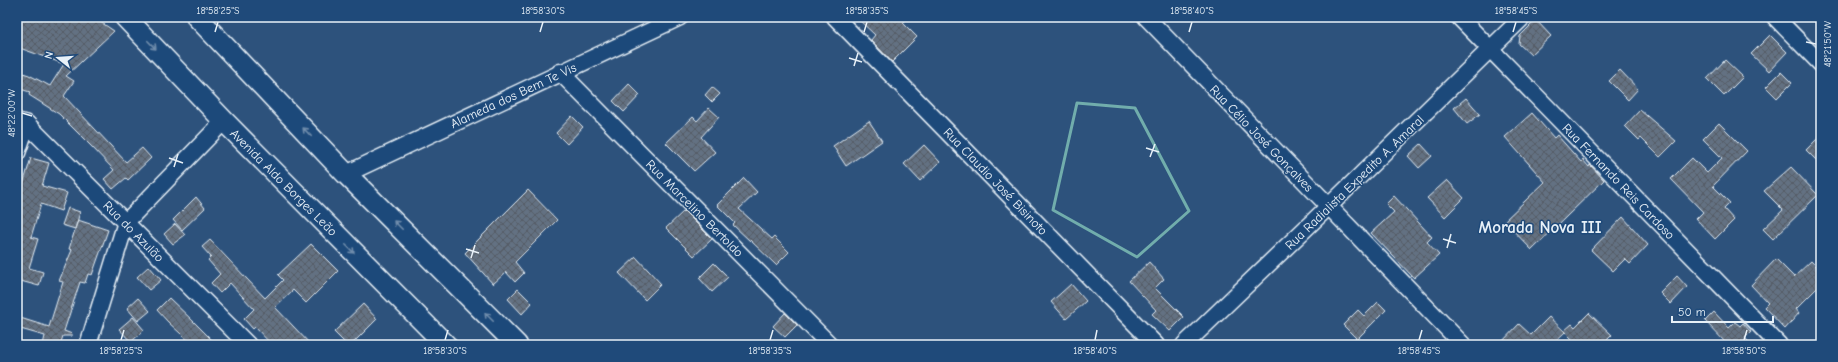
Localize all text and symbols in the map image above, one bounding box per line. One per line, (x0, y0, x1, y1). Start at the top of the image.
text: 18°58'25"S (196, 5, 240, 17)
text: 18°58'30"S (521, 5, 565, 17)
text: 18°58'35"S (846, 5, 889, 17)
text: 18°58'40"S (1170, 5, 1214, 17)
text: 18°58'45"S (1495, 5, 1538, 17)
text: 48°21'50"W (1822, 20, 1834, 67)
north arrow (38, 38, 78, 78)
one-way arrow (147, 40, 157, 50)
text: N (42, 50, 56, 61)
street label: Alameda dos Bem Te Vis (448, 60, 579, 131)
street label: Rua Célio José Gonçalves (1207, 82, 1316, 195)
text: 48°22'00"W (6, 88, 18, 137)
street label: Rua Radialista Expedito A. Amaral (1282, 112, 1427, 253)
street label: Rua Fernando Reis Cardoso (1559, 120, 1678, 242)
street label: Rua Claudio José Bisinoto (941, 125, 1051, 238)
street label: Avenida Aldo Borges Leão (227, 126, 340, 239)
one-way arrow (302, 127, 312, 137)
street label: Rua Marcelino Bertoldo (643, 157, 746, 260)
street label: Rua do Azulão (100, 198, 167, 265)
district label: Morada Nova III (1478, 218, 1602, 237)
one-way arrow (393, 220, 403, 230)
one-way arrow (345, 244, 355, 254)
scale bar (1672, 298, 1773, 324)
text: 50 m (1678, 305, 1706, 319)
one-way arrow (484, 312, 494, 322)
text: 18°58'25"S (99, 345, 143, 357)
text: 18°58'30"S (423, 345, 467, 357)
text: 18°58'35"S (749, 345, 792, 357)
text: 18°58'40"S (1073, 345, 1117, 357)
text: 18°58'45"S (1398, 345, 1441, 357)
text: 18°58'50"S (1722, 345, 1766, 357)

